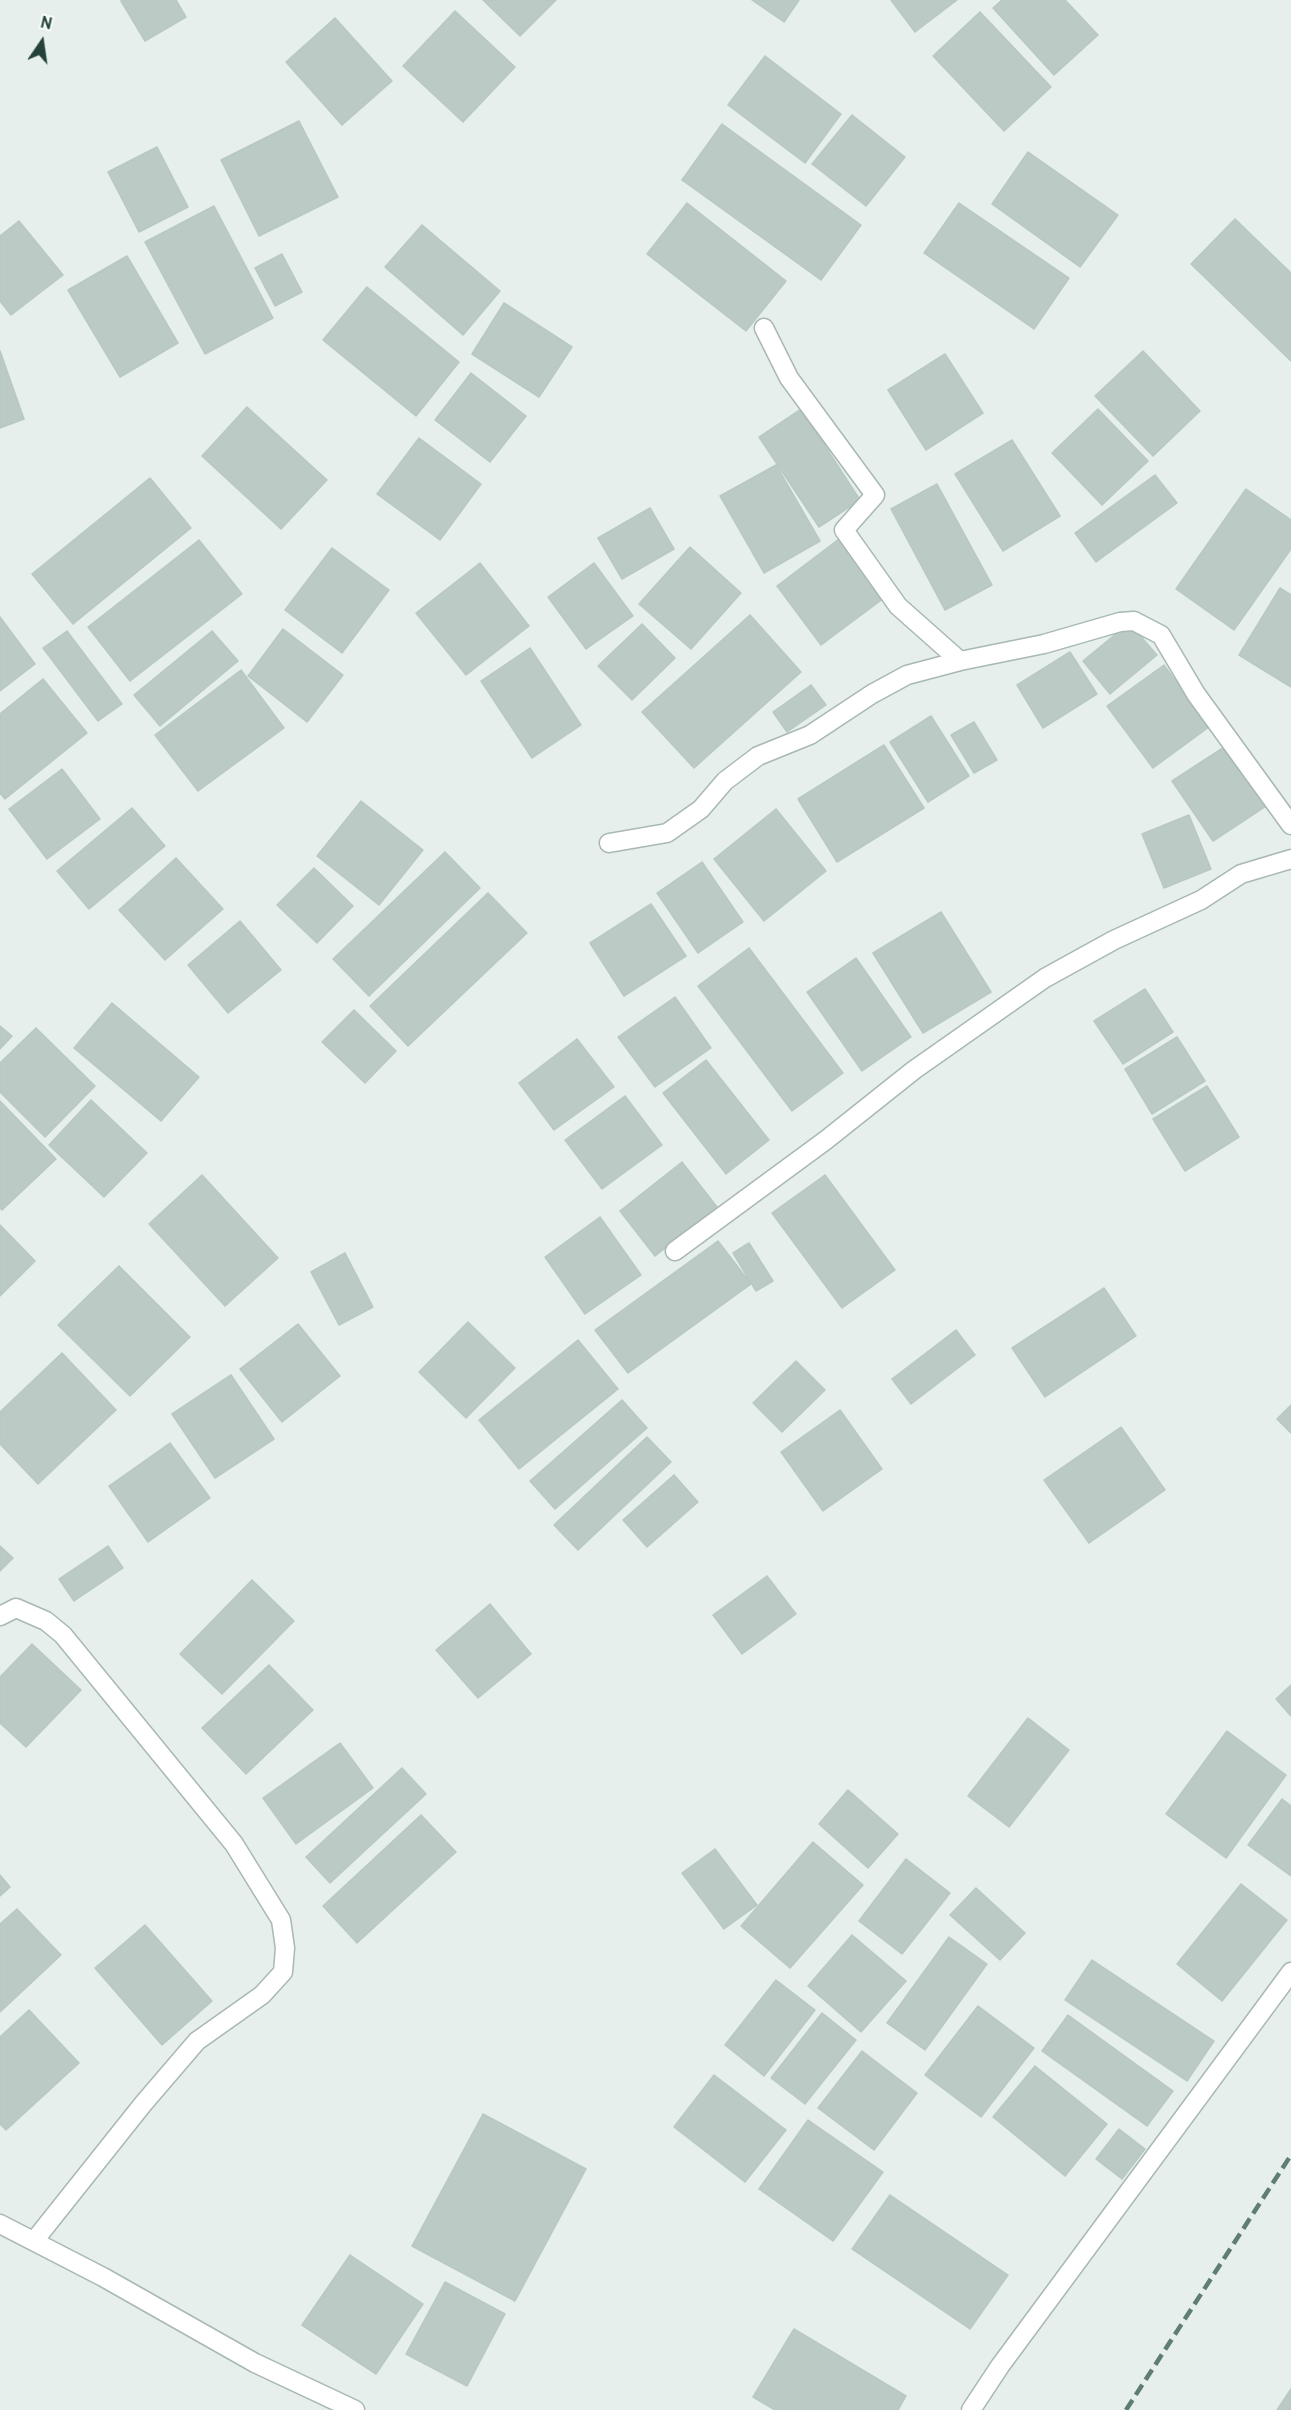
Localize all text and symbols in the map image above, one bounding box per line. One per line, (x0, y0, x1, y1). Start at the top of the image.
north arrow (12, 12, 72, 72)
text: N (38, 13, 54, 35)

